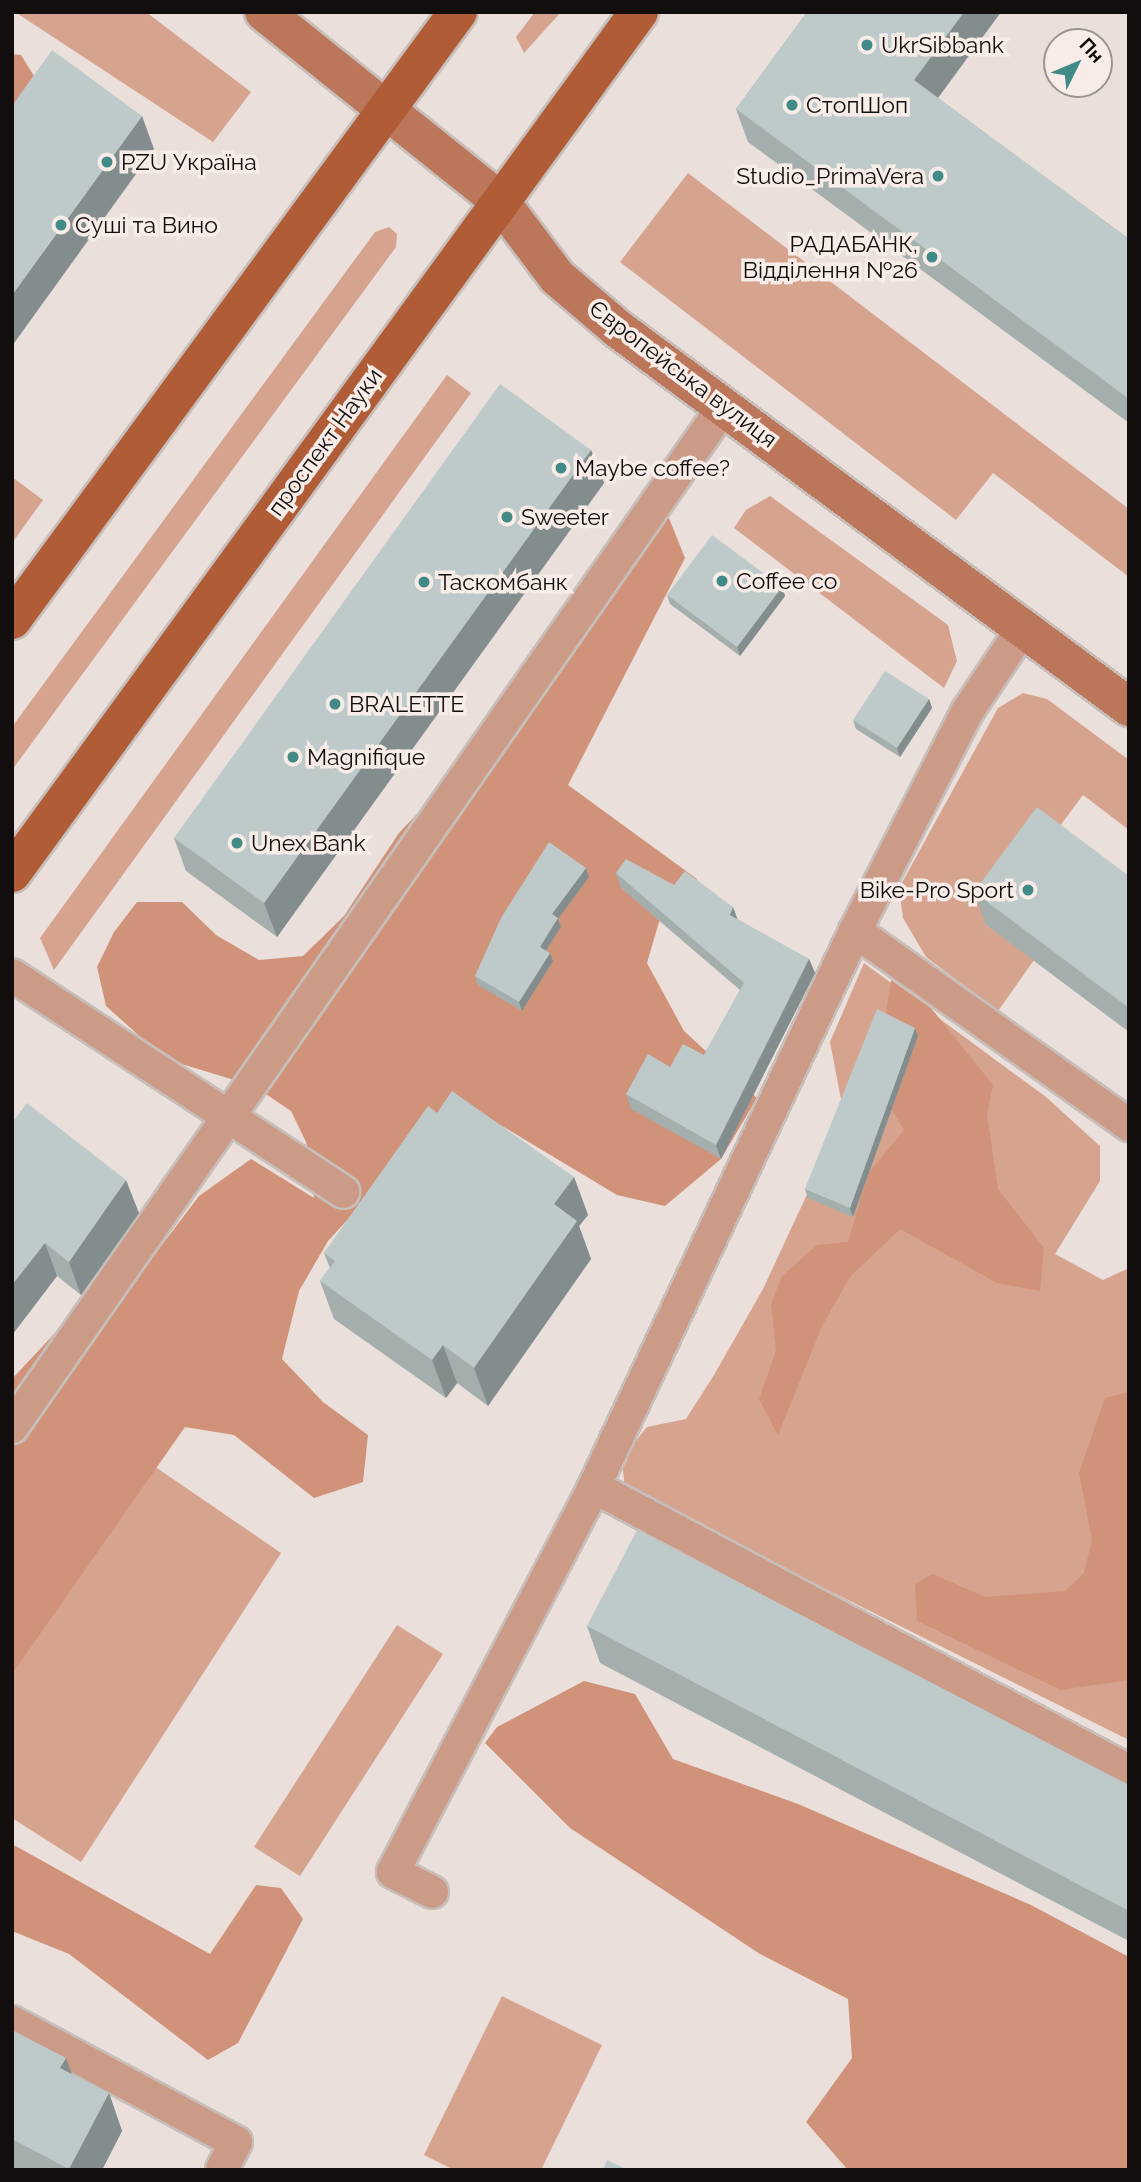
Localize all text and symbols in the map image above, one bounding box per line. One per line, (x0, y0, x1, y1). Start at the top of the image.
north arrow (1043, 28, 1113, 98)
place label: UkrSibbank (881, 31, 1004, 59)
text: Пн (1075, 33, 1109, 67)
marker: UkrSibbank (859, 37, 875, 53)
place label: СтопШоп (806, 91, 908, 119)
marker: СтопШоп (784, 97, 800, 113)
place label: PZU Україна (121, 148, 257, 176)
marker: PZU Україна (99, 154, 115, 170)
place label: Studio_PrimaVera (736, 162, 924, 190)
marker: Studio_PrimaVera (930, 168, 946, 184)
place label: Суші та Вино (75, 211, 218, 239)
marker: Суші та Вино (53, 217, 69, 233)
place label: РАДАБАНК, Відділення №26 (743, 230, 918, 284)
marker: РАДАБАНК, Відділення №26 (924, 249, 940, 265)
street label: Європейська вулиця (584, 294, 782, 454)
street label: проспект Науки (262, 363, 388, 521)
place label: Maybe coffee? (575, 454, 730, 482)
marker: Maybe coffee? (553, 460, 569, 476)
place label: Sweeter (521, 503, 609, 531)
marker: Sweeter (499, 509, 515, 525)
place label: Coffee co (736, 567, 837, 595)
place label: Таскомбанк (438, 568, 568, 596)
marker: Coffee co (714, 573, 730, 589)
marker: Таскомбанк (416, 574, 432, 590)
place label: BRALETTE (349, 690, 464, 718)
marker: BRALETTE (327, 696, 343, 712)
place label: Magnifique (307, 743, 425, 771)
marker: Magnifique (285, 749, 301, 765)
place label: Unex Bank (251, 829, 366, 857)
marker: Unex Bank (229, 835, 245, 851)
place label: Bike-Pro Sport (860, 876, 1014, 904)
marker: Bike-Pro Sport (1020, 882, 1036, 898)

